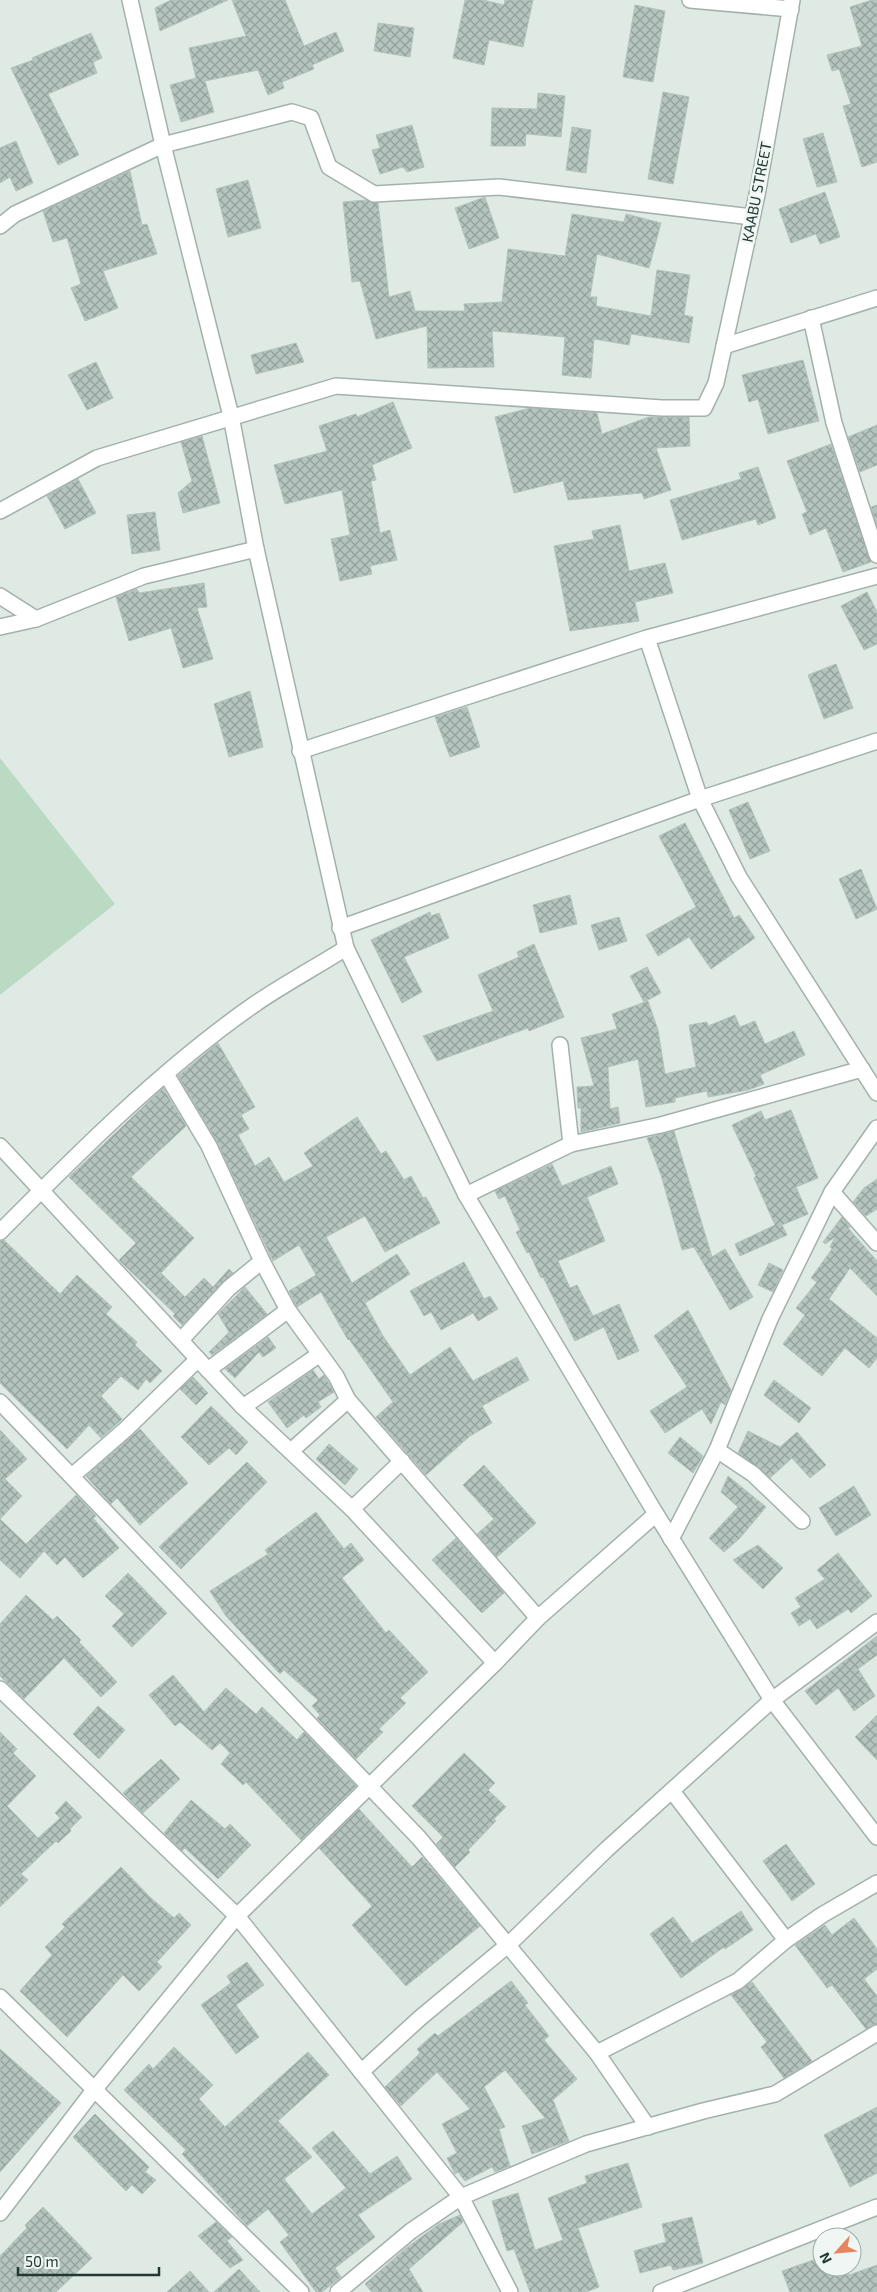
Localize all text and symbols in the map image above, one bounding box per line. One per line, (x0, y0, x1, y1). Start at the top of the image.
street label: KAABU STREET (737, 140, 775, 244)
north arrow (812, 2227, 862, 2277)
scale bar (18, 2244, 159, 2276)
text: N (815, 2250, 835, 2266)
text: 50 m (25, 2252, 59, 2270)

